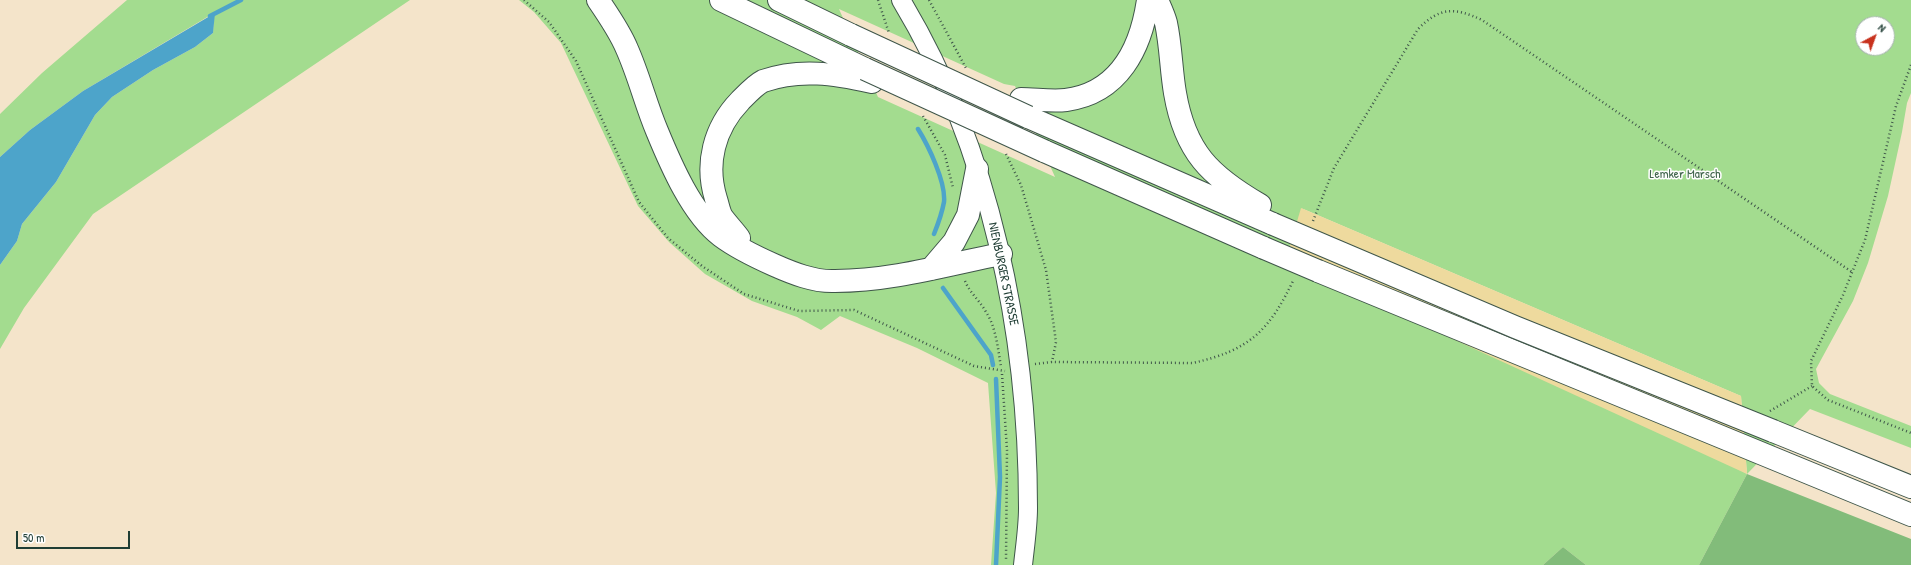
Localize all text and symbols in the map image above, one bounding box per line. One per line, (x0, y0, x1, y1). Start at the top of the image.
north arrow (1855, 16, 1895, 56)
text: N (1875, 20, 1889, 35)
park label: Lemker Marsch (1650, 167, 1720, 183)
street label: NIENBURGER STRASSE (984, 221, 1022, 327)
scale bar (18, 523, 132, 549)
text: 50 m (23, 529, 44, 546)

